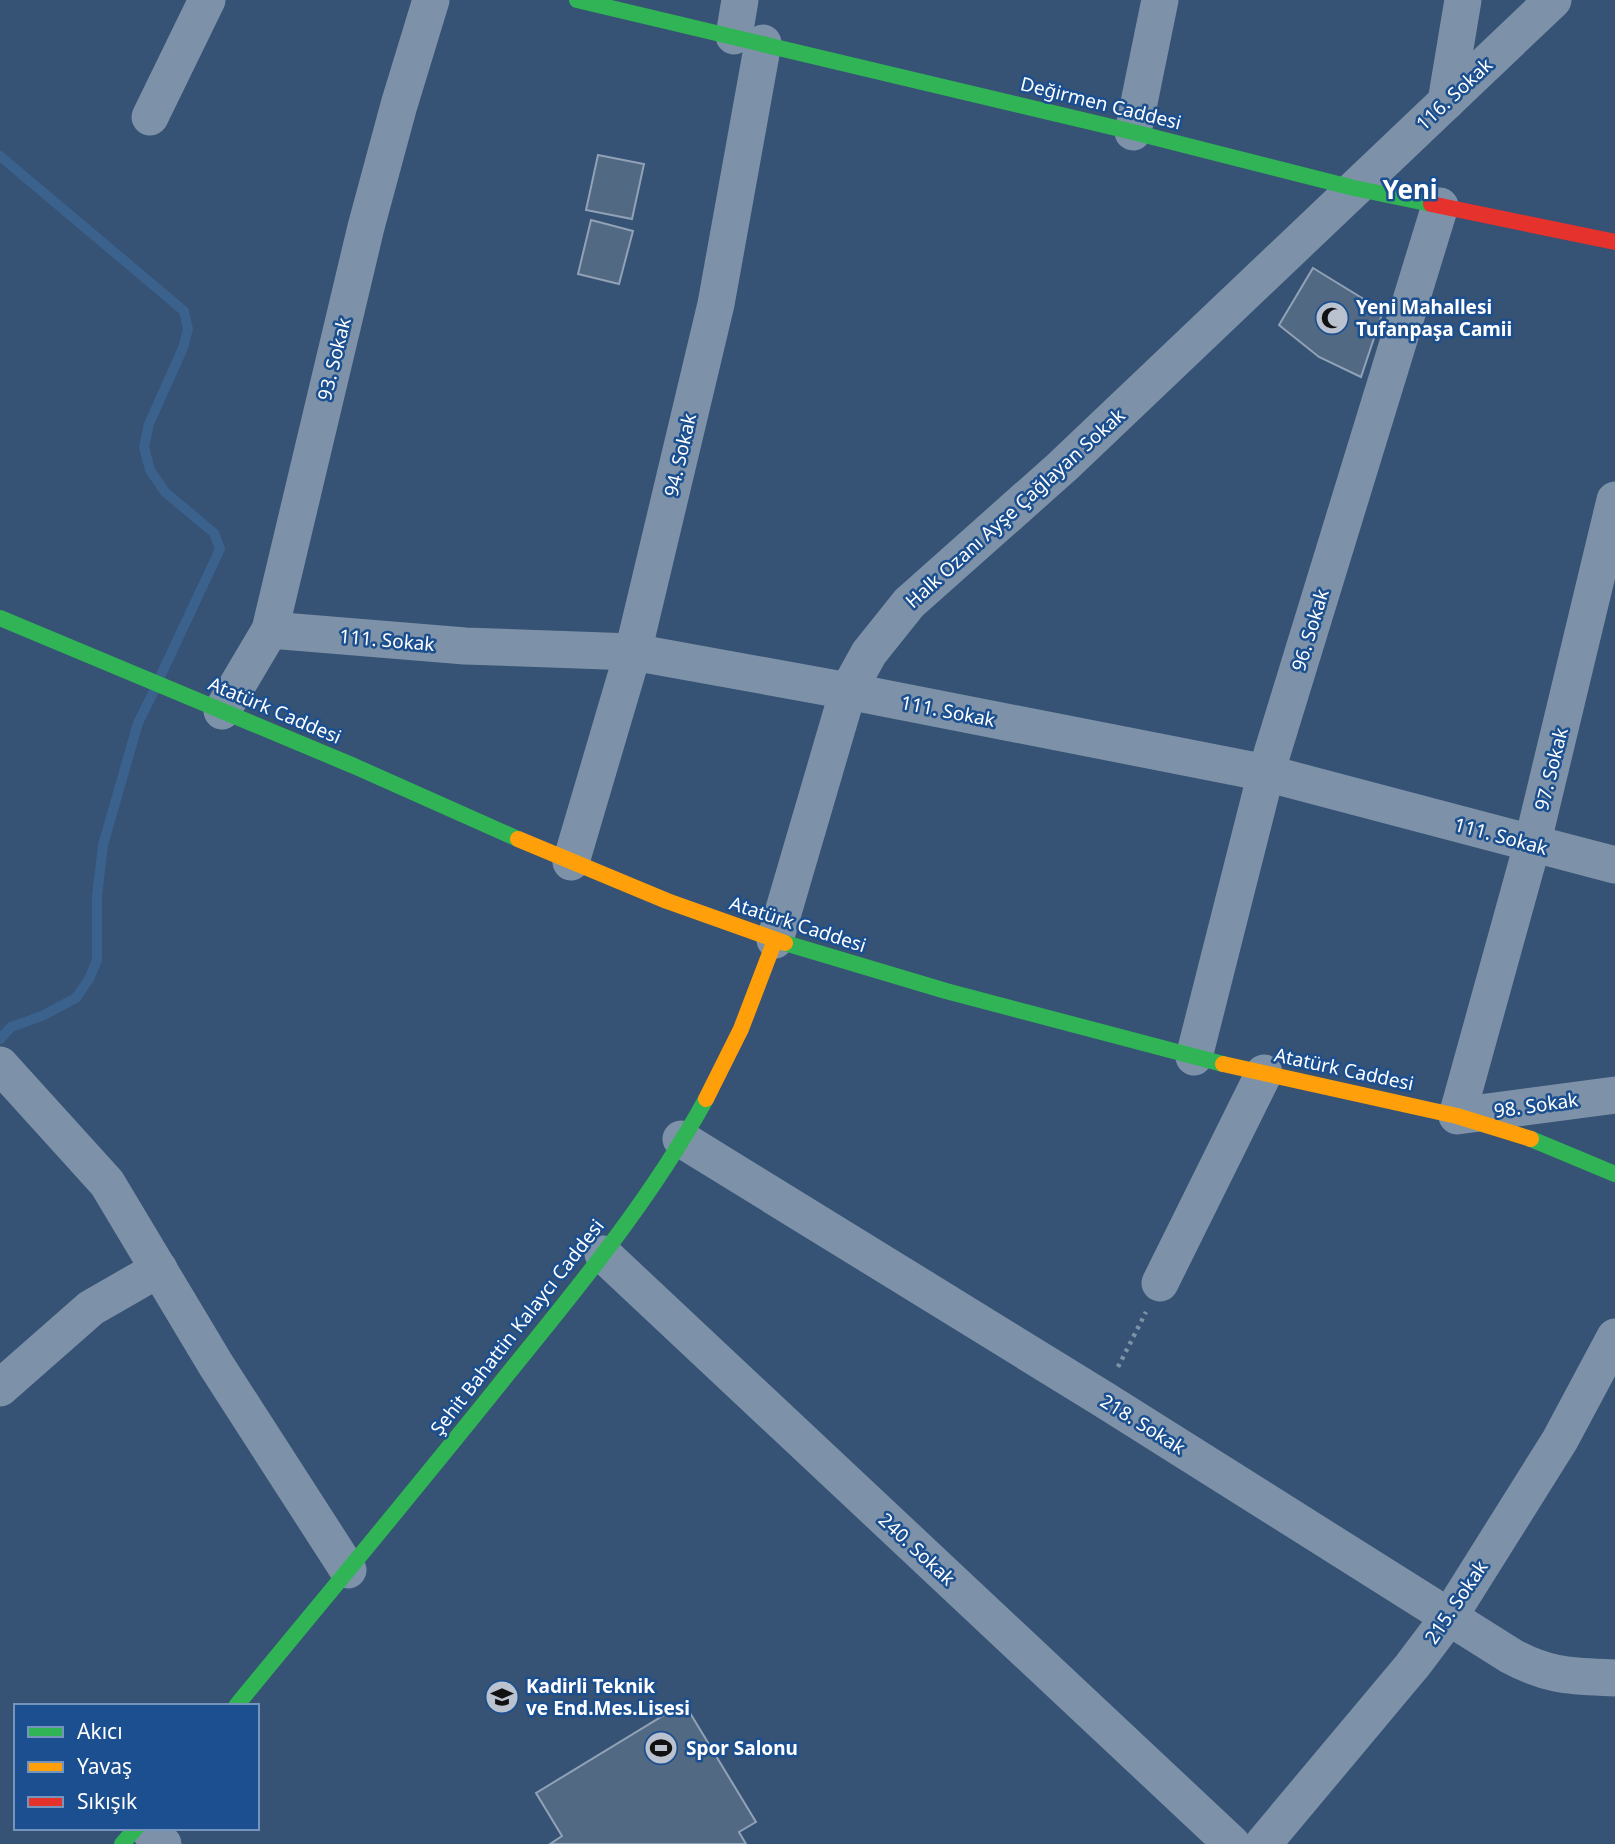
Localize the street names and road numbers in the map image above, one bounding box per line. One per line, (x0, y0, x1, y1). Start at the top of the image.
street label: 116. Sokak (1410, 52, 1498, 136)
street label: Değirmen Caddesi (1018, 70, 1184, 136)
street label: 93. Sokak (311, 315, 357, 403)
street label: Halk Ozanı Ayşe Çağlayan Sokak (900, 402, 1130, 614)
street label: 94. Sokak (658, 411, 702, 499)
street label: 96. Sokak (1285, 586, 1335, 674)
street label: 111. Sokak (338, 623, 436, 657)
street label: Atatürk Caddesi (205, 670, 345, 750)
street label: 111. Sokak (899, 689, 997, 733)
street label: 97. Sokak (1528, 725, 1574, 813)
street label: 111. Sokak (1452, 811, 1550, 861)
street label: Atatürk Caddesi (726, 890, 870, 958)
street label: Atatürk Caddesi (1272, 1042, 1416, 1096)
street label: 98. Sokak (1492, 1086, 1580, 1124)
street label: Şehit Bahattin Kalaycı Caddesi (424, 1214, 610, 1440)
street label: 218. Sokak (1096, 1388, 1190, 1460)
street label: 240. Sokak (873, 1507, 961, 1591)
street label: 215. Sokak (1419, 1555, 1493, 1649)

